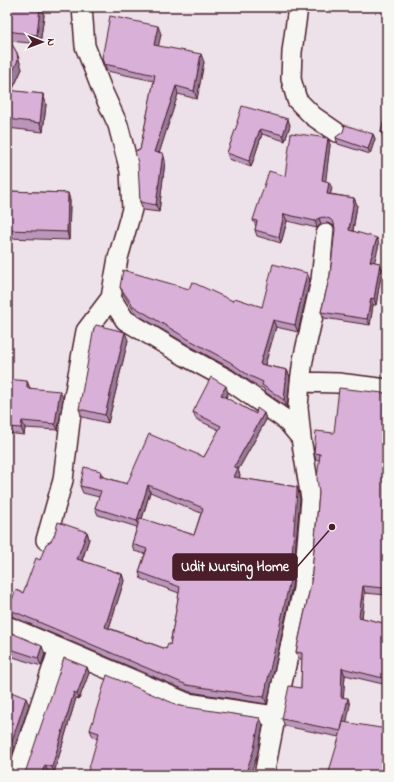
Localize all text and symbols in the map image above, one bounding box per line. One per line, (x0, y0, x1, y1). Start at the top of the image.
north arrow (22, 22, 62, 62)
text: N (43, 38, 59, 46)
callout: Udit Nursing Home (173, 554, 297, 580)
text: Udit Nursing Home (181, 557, 290, 580)

